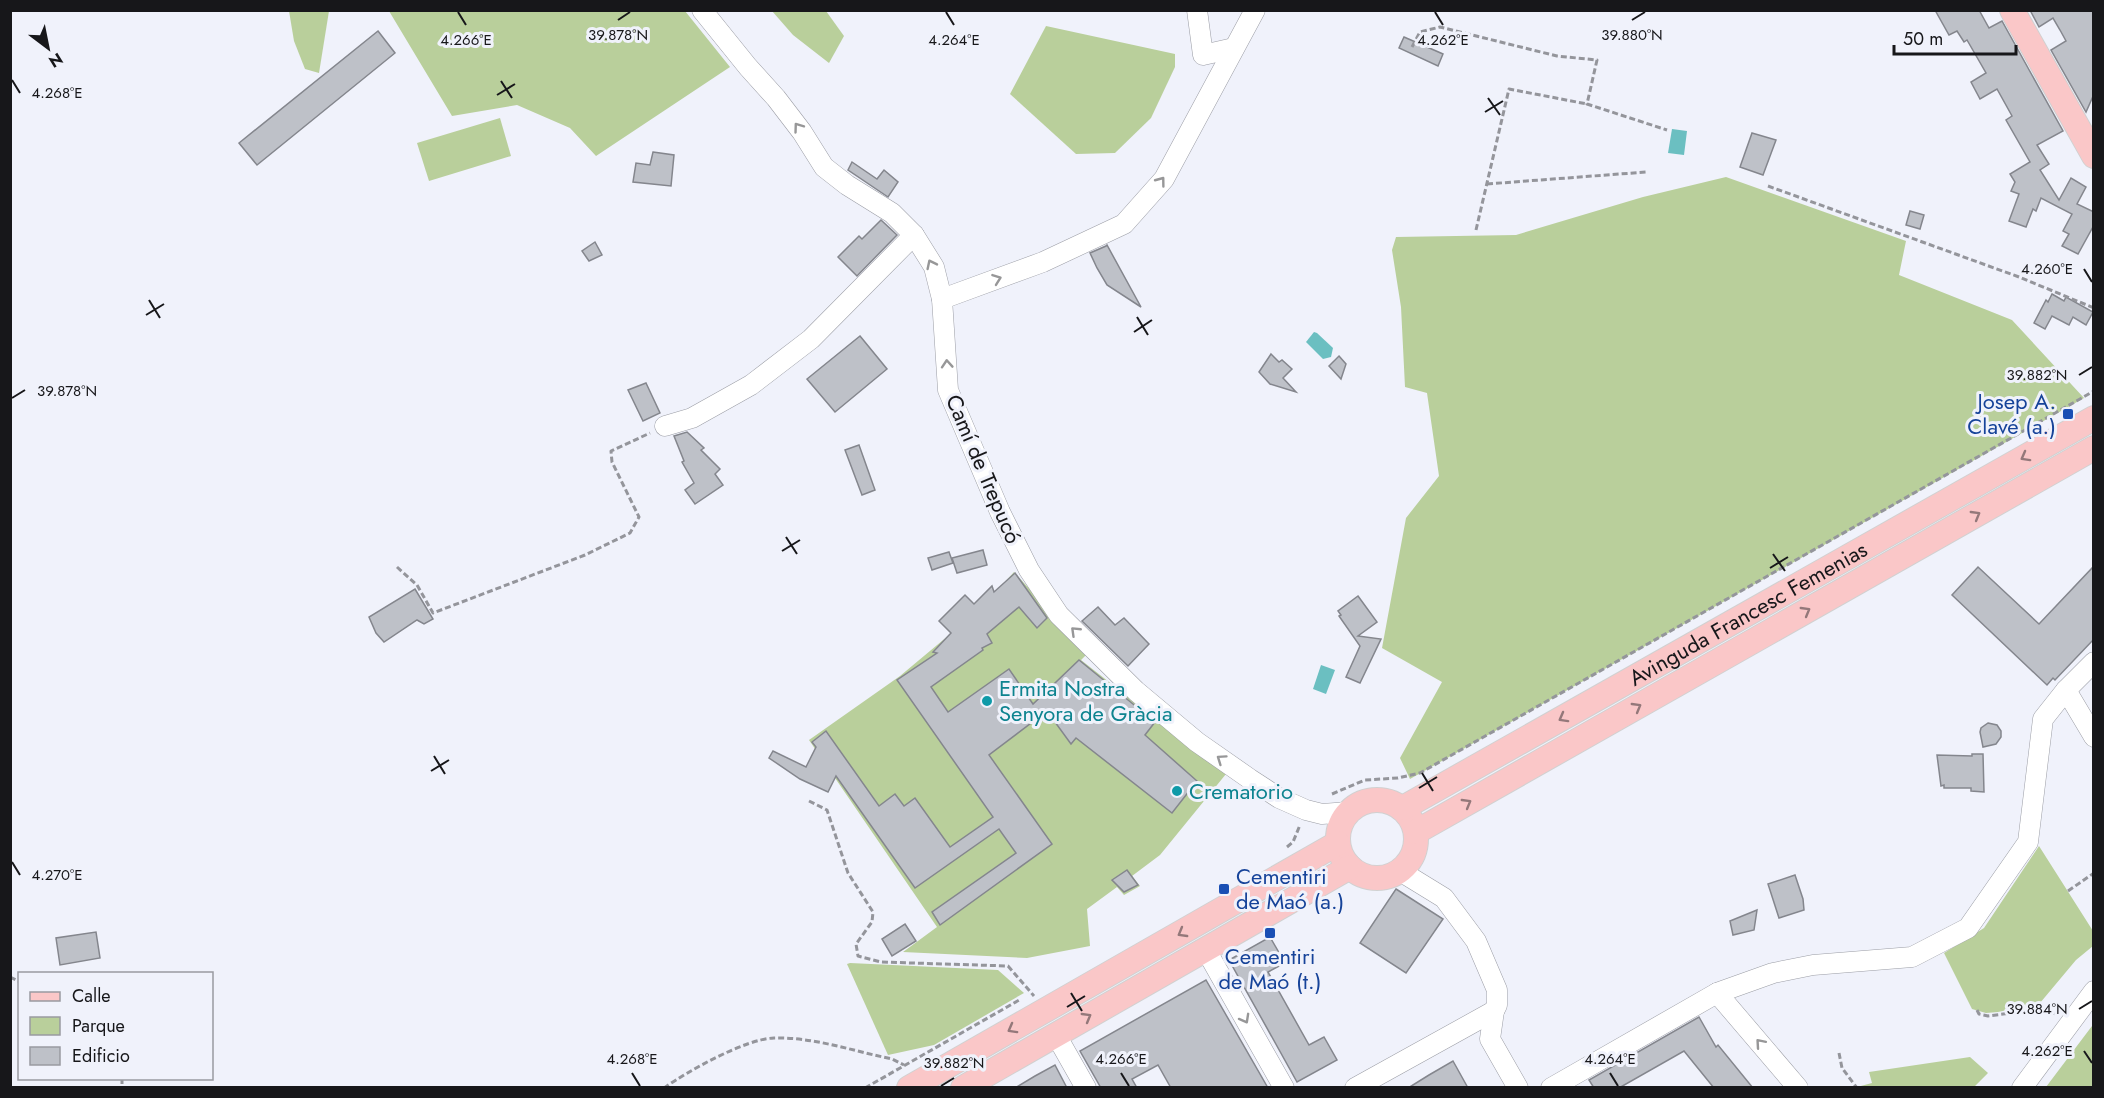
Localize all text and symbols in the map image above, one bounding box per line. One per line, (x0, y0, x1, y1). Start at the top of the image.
north arrow (18, 18, 78, 78)
scale bar (1894, 18, 2016, 56)
text: 39.878°N (588, 24, 648, 46)
text: 39.880°N (1601, 24, 1663, 46)
text: 50 m (1903, 26, 1943, 52)
text: 4.266°E (440, 29, 492, 51)
text: 4.264°E (928, 29, 980, 51)
text: 4.262°E (1417, 29, 1469, 51)
text: N (44, 47, 67, 73)
text: 4.268°E (31, 82, 83, 104)
one-way arrow (794, 122, 805, 133)
one-way arrow (1153, 177, 1164, 188)
text: 4.260°E (2021, 258, 2073, 280)
one-way arrow (927, 260, 938, 270)
one-way arrow (991, 273, 1002, 286)
one-way arrow (940, 360, 953, 369)
text: 39.882°N (2007, 364, 2068, 386)
text: 39.878°N (37, 380, 97, 402)
place label: Josep A. Clavé (a.) (1967, 385, 2056, 442)
street label: Camí de Trepucó (938, 389, 1030, 549)
marker: Josep A. Clavé (a.) (2061, 407, 2075, 421)
one-way arrow (2021, 449, 2031, 461)
one-way arrow (1970, 510, 1980, 522)
street label: Avinguda Francesc Femenias (1623, 533, 1873, 693)
one-way arrow (1800, 607, 1811, 618)
one-way arrow (1071, 627, 1081, 638)
place label: Ermita Nostra Senyora de Gràcia (999, 672, 1172, 729)
marker: Ermita Nostra Senyora de Gràcia (980, 694, 994, 708)
one-way arrow (1631, 703, 1641, 714)
one-way arrow (1559, 711, 1569, 722)
one-way arrow (1217, 755, 1228, 766)
place label: Crematorio (1189, 775, 1293, 807)
marker: Crematorio (1170, 784, 1184, 798)
one-way arrow (1461, 799, 1471, 810)
place label: Cementiri de Maó (a.) (1236, 860, 1344, 917)
text: 4.270°E (31, 864, 83, 886)
marker: Cementiri de Maó (a.) (1217, 882, 1231, 896)
one-way arrow (1178, 926, 1188, 937)
marker: Cementiri de Maó (t.) (1263, 926, 1277, 940)
place label: Cementiri de Maó (t.) (1218, 940, 1322, 997)
legend (18, 972, 213, 1080)
text: Calle (72, 983, 111, 1009)
text: 39.884°N (2006, 998, 2068, 1020)
text: Parque (72, 1013, 125, 1039)
one-way arrow (1081, 1013, 1091, 1025)
one-way arrow (1238, 1013, 1249, 1023)
one-way arrow (1008, 1022, 1019, 1033)
one-way arrow (1756, 1039, 1767, 1050)
text: 4.262°E (2021, 1040, 2073, 1062)
text: Edificio (72, 1043, 130, 1069)
text: 4.268°E (606, 1048, 658, 1070)
text: 4.266°E (1095, 1048, 1147, 1070)
text: 4.264°E (1584, 1048, 1636, 1070)
text: 39.882°N (924, 1052, 985, 1074)

